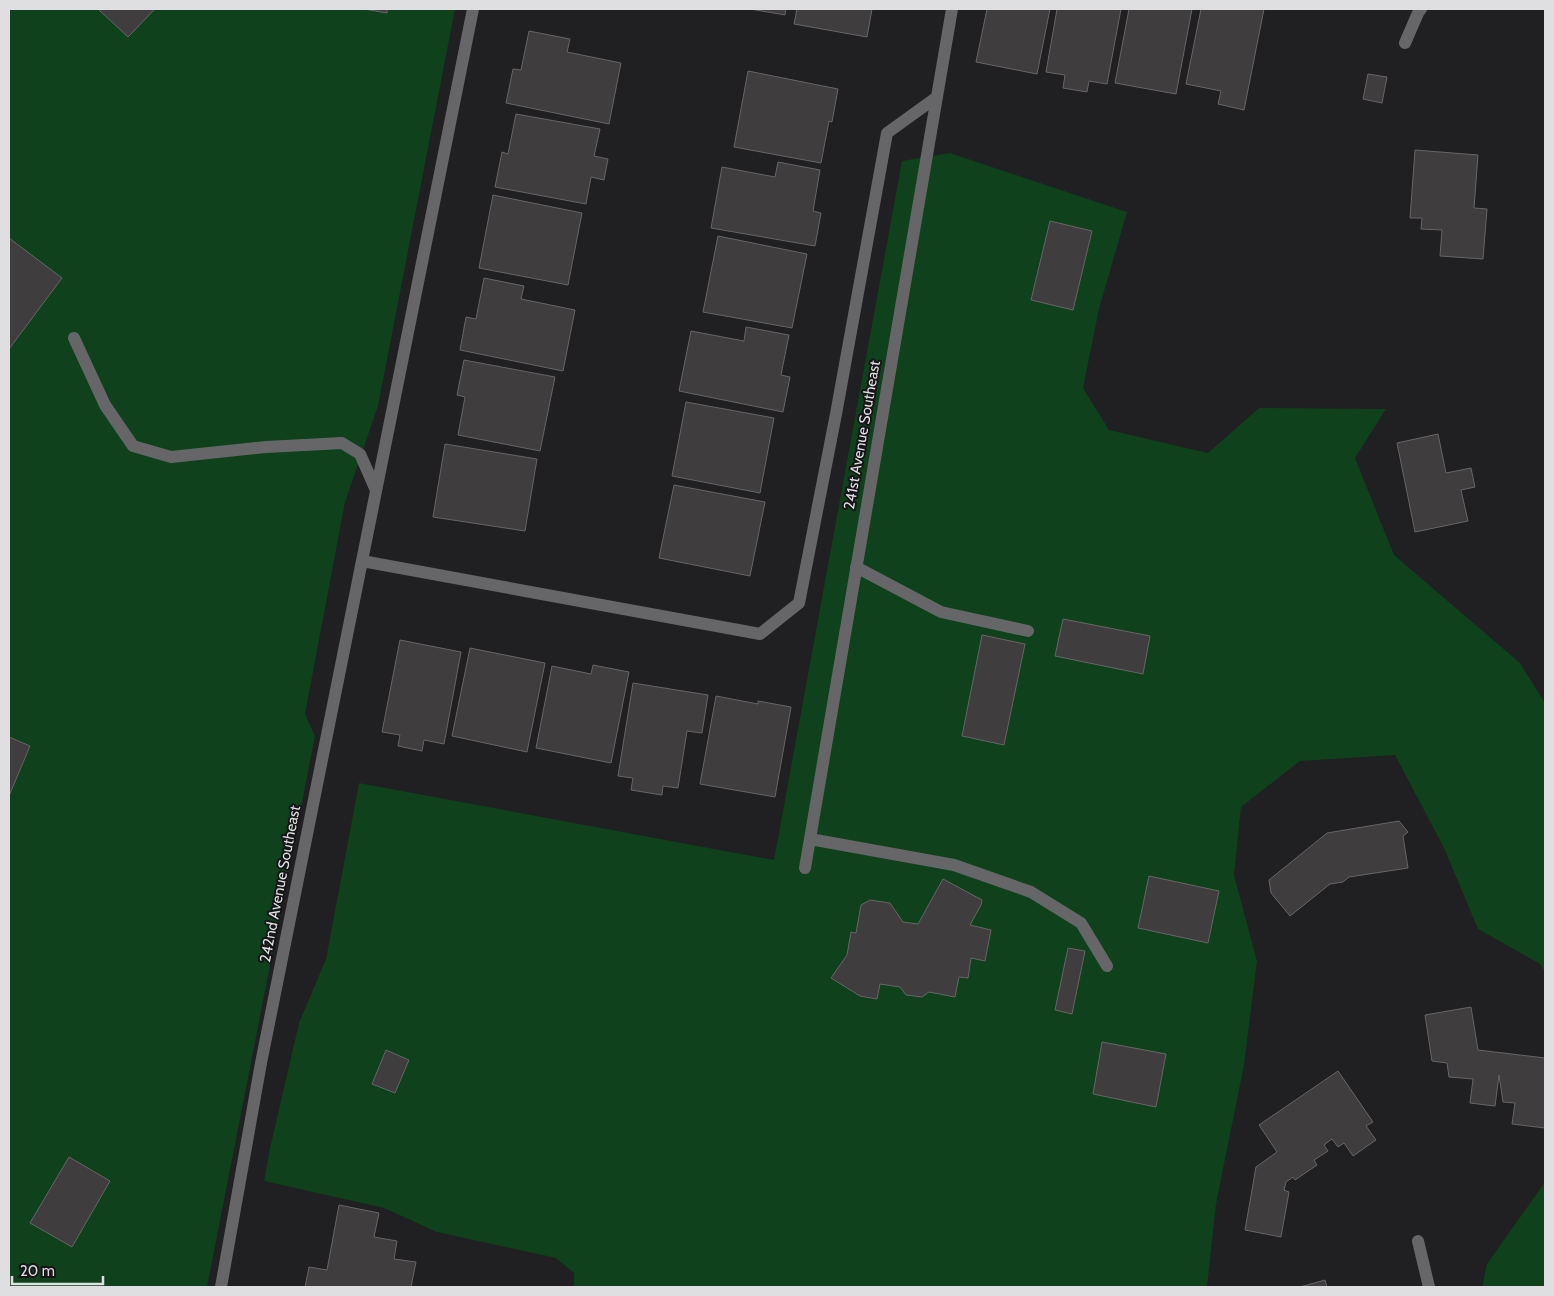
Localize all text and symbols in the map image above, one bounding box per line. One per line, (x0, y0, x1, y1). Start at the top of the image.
street label: 241st Avenue Southeast (840, 359, 884, 511)
street label: 242nd Avenue Southeast (256, 804, 304, 964)
scale bar (12, 1254, 104, 1286)
text: 20 m (20, 1262, 55, 1280)

